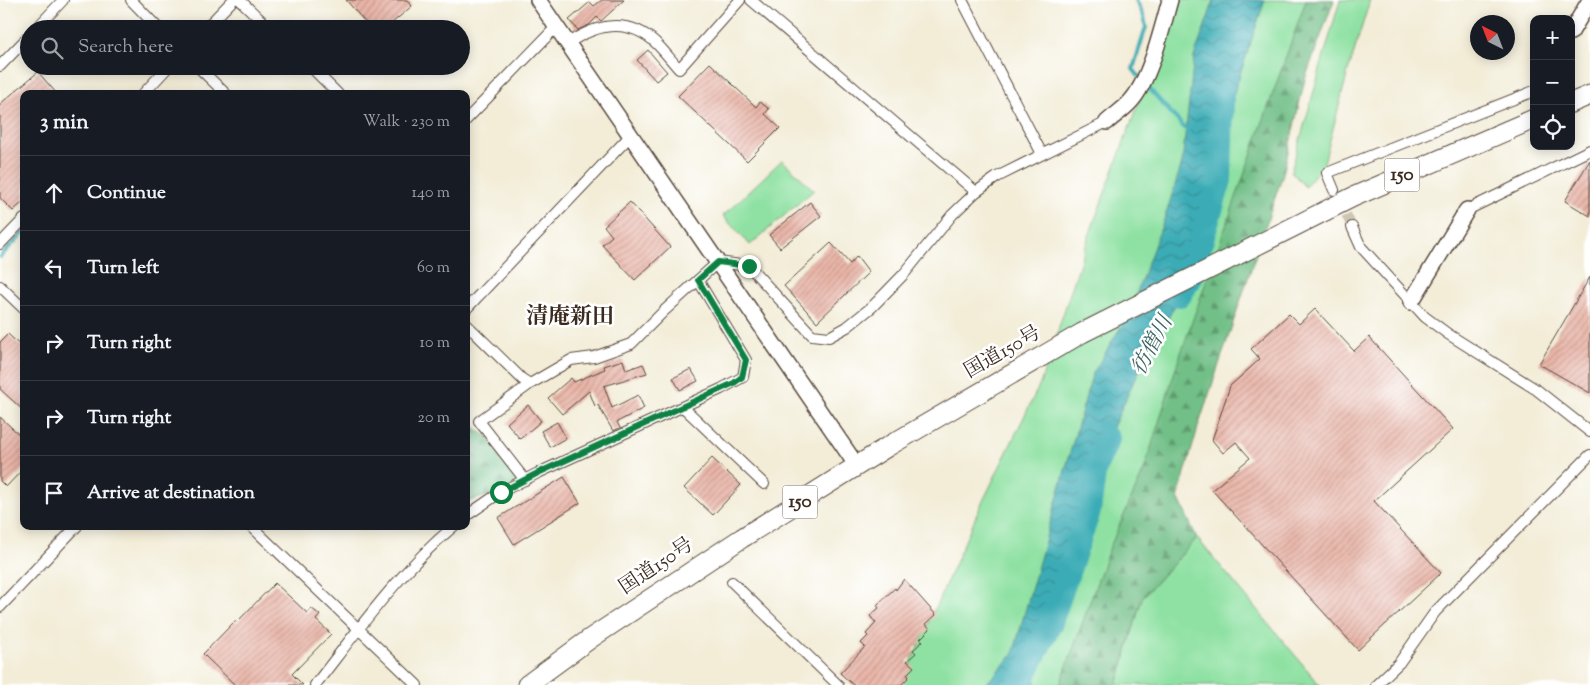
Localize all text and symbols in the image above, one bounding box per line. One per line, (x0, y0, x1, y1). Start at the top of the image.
north arrow (1470, 15, 1515, 60)
map controls (1530, 15, 1575, 150)
button: + (1530, 15, 1575, 60)
search box (20, 20, 470, 75)
icon: search (38, 34, 66, 62)
text: Search here (78, 34, 173, 61)
button: − (1530, 60, 1575, 105)
button: locate (1530, 105, 1575, 150)
text: 3 min (40, 108, 89, 138)
text: Walk · 230 m (363, 111, 450, 134)
road number: 150 (1384, 158, 1420, 192)
icon: ahead (40, 179, 68, 207)
text: Continue (87, 180, 166, 207)
text: 140 m (412, 182, 450, 205)
icon: left (40, 254, 68, 282)
text: Turn left (87, 255, 159, 282)
route end (738, 255, 761, 278)
text: 60 m (417, 257, 450, 280)
district label: 清庵新田 (526, 302, 614, 334)
water label: 彷僧川 (1125, 309, 1182, 381)
street label: 国道150号 (959, 319, 1047, 387)
icon: right (40, 329, 68, 357)
text: Turn right (87, 330, 171, 357)
text: 10 m (420, 332, 450, 355)
icon: right (40, 404, 68, 432)
text: Turn right (87, 405, 171, 432)
text: 20 m (417, 407, 450, 430)
icon: arrive (40, 479, 68, 507)
text: Arrive at destination (87, 480, 255, 507)
route start (490, 481, 513, 504)
road number: 150 (782, 486, 818, 518)
street label: 国道150号 (614, 531, 700, 603)

